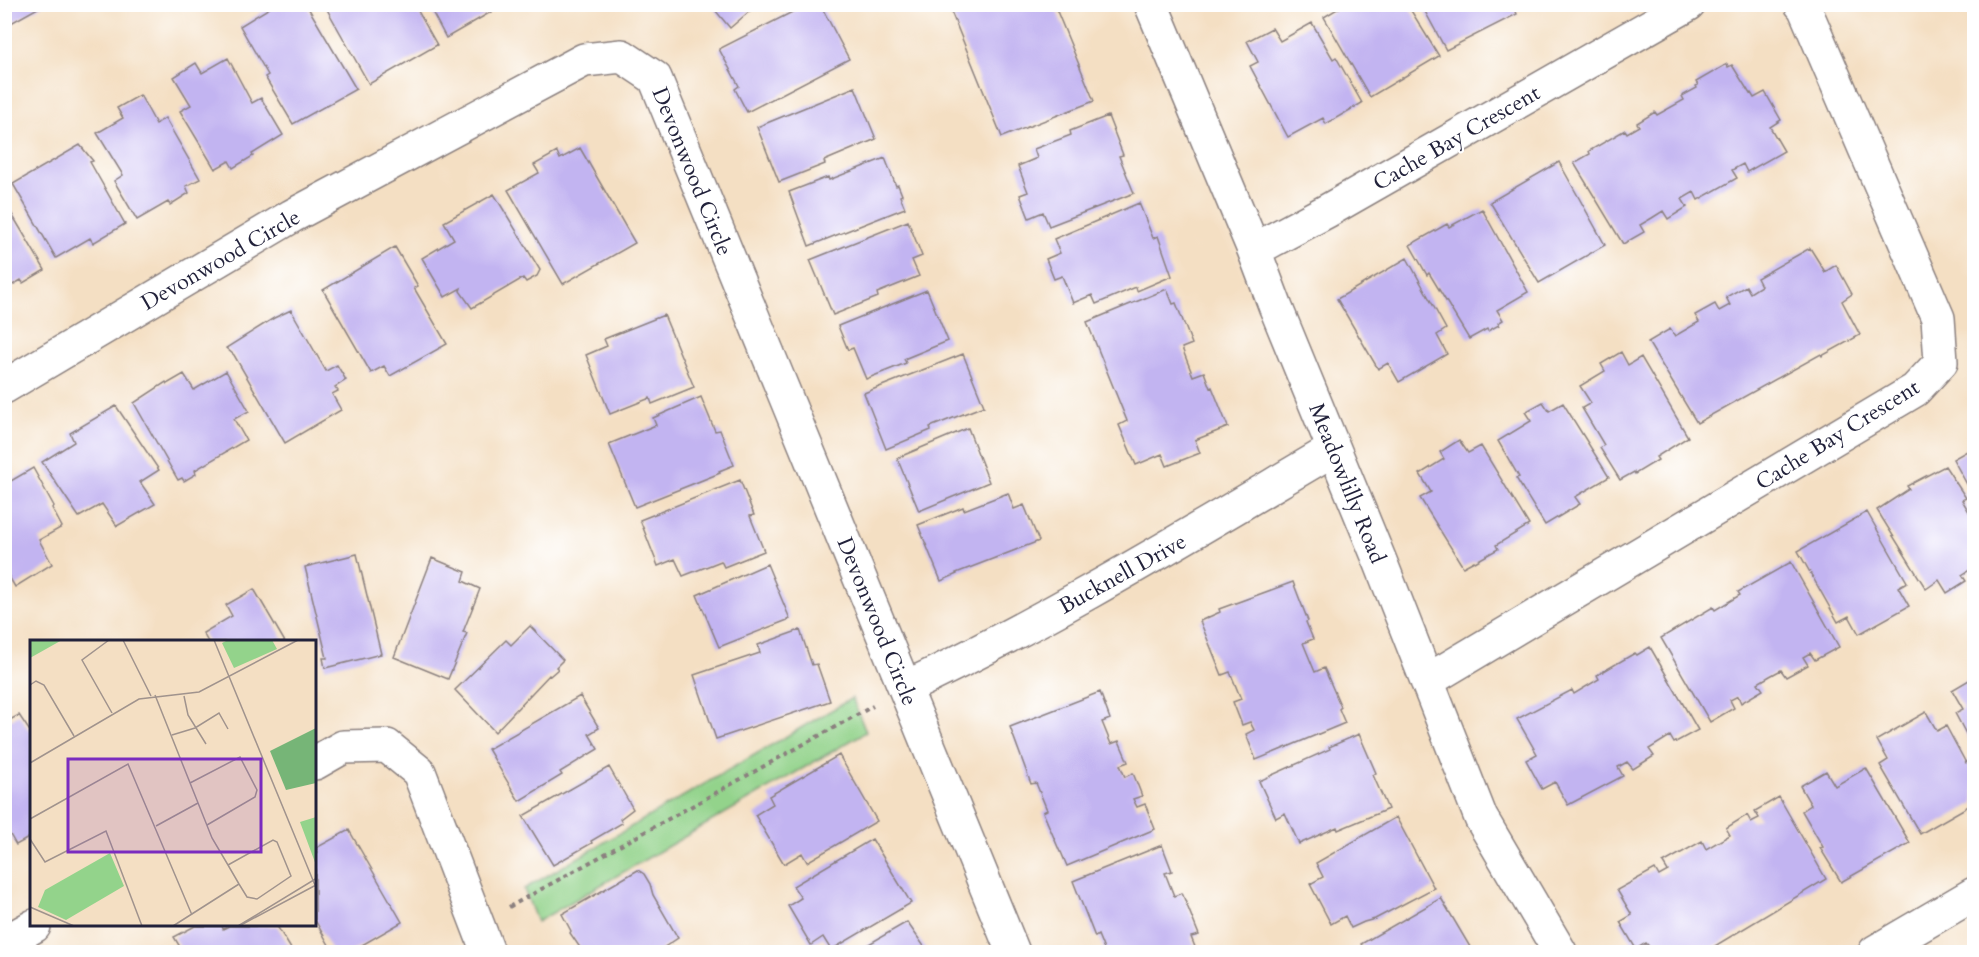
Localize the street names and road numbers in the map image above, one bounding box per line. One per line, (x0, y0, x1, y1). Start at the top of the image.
street label: Cache Bay Crescent (1368, 78, 1545, 198)
street label: Devonwood Circle (645, 83, 740, 260)
street label: Devonwood Circle (135, 202, 306, 318)
street label: Cache Bay Crescent (1750, 372, 1925, 497)
street label: Meadowlilly Road (1301, 399, 1393, 568)
street label: Bucknell Drive (1053, 526, 1192, 621)
street label: Devonwood Circle (830, 533, 925, 710)

